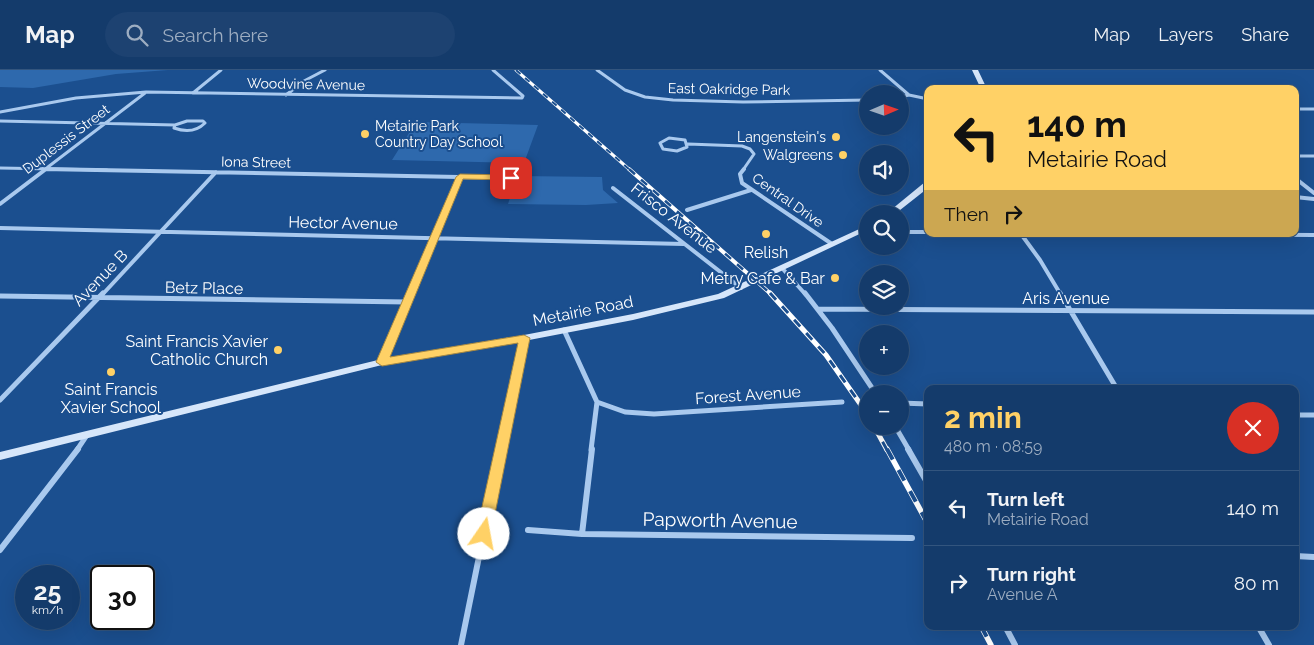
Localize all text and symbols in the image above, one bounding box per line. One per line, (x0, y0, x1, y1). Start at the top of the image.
search box (105, 12, 455, 57)
text: Map (25, 20, 75, 49)
icon: search (123, 21, 151, 49)
text: Search here (163, 24, 268, 46)
text: Map (1094, 24, 1130, 45)
text: Layers (1158, 24, 1213, 45)
text: Share (1241, 24, 1289, 45)
street label: Woodvine Avenue (247, 75, 365, 93)
street label: East Oakridge Park (668, 80, 791, 98)
north arrow (859, 85, 909, 135)
map controls (859, 85, 909, 435)
street label: Duplessis Street (19, 101, 113, 177)
text: 140 m (1027, 104, 1127, 145)
icon: left (944, 105, 1009, 170)
place label: Metairie Park Country Day School (375, 118, 503, 150)
marker: Metairie Park Country Day School (359, 128, 371, 140)
place label: Langenstein's (737, 129, 826, 145)
marker: Langenstein's (830, 131, 842, 143)
button: sound (859, 145, 909, 195)
text: Metairie Road (1027, 146, 1167, 172)
place label: Walgreens (763, 147, 833, 163)
marker: Walgreens (837, 149, 849, 161)
street label: Iona Street (221, 153, 291, 171)
pin (490, 157, 532, 199)
icon: arrive (497, 164, 525, 192)
street label: Central Drive (749, 170, 827, 230)
street label: Frisco Avenue (627, 179, 721, 257)
icon: right (999, 200, 1027, 228)
text: Then (944, 203, 989, 225)
button: search (859, 205, 909, 255)
street label: Hector Avenue (288, 213, 398, 233)
marker: Relish (760, 228, 772, 240)
place label: Relish (744, 243, 788, 262)
street label: Avenue B (69, 246, 131, 310)
button: layers (859, 265, 909, 315)
place label: Metry Cafe & Bar (701, 269, 825, 288)
marker: Metry Cafe & Bar (829, 272, 841, 284)
street label: Betz Place (165, 278, 243, 298)
street label: Aris Avenue (1022, 289, 1110, 308)
street label: Metairie Road (531, 292, 635, 330)
button: + (859, 325, 909, 375)
place label: Saint Francis Xavier Catholic Church (126, 332, 268, 369)
marker: Saint Francis Xavier Catholic Church (272, 344, 284, 356)
marker: Saint Francis Xavier School (105, 366, 117, 378)
place label: Saint Francis Xavier School (61, 380, 162, 417)
street label: Forest Avenue (694, 382, 802, 408)
button: − (859, 385, 909, 435)
text: 2 min (944, 400, 1022, 435)
button: close (1227, 402, 1279, 454)
text: 480 m · 08:59 (944, 437, 1042, 456)
text: Turn left (987, 488, 1064, 510)
icon: left (944, 494, 972, 522)
text: 140 m (1227, 497, 1279, 519)
position arrow (457, 507, 509, 559)
street label: Papworth Avenue (642, 508, 798, 532)
text: Metairie Road (987, 510, 1089, 529)
text: Turn right (987, 563, 1076, 585)
speed limit sign: 30 (90, 565, 155, 630)
icon: right (944, 569, 972, 597)
text: 80 m (1234, 572, 1279, 594)
text: 25 (34, 576, 61, 606)
text: Avenue A (987, 585, 1058, 604)
text: km/h (32, 603, 63, 617)

